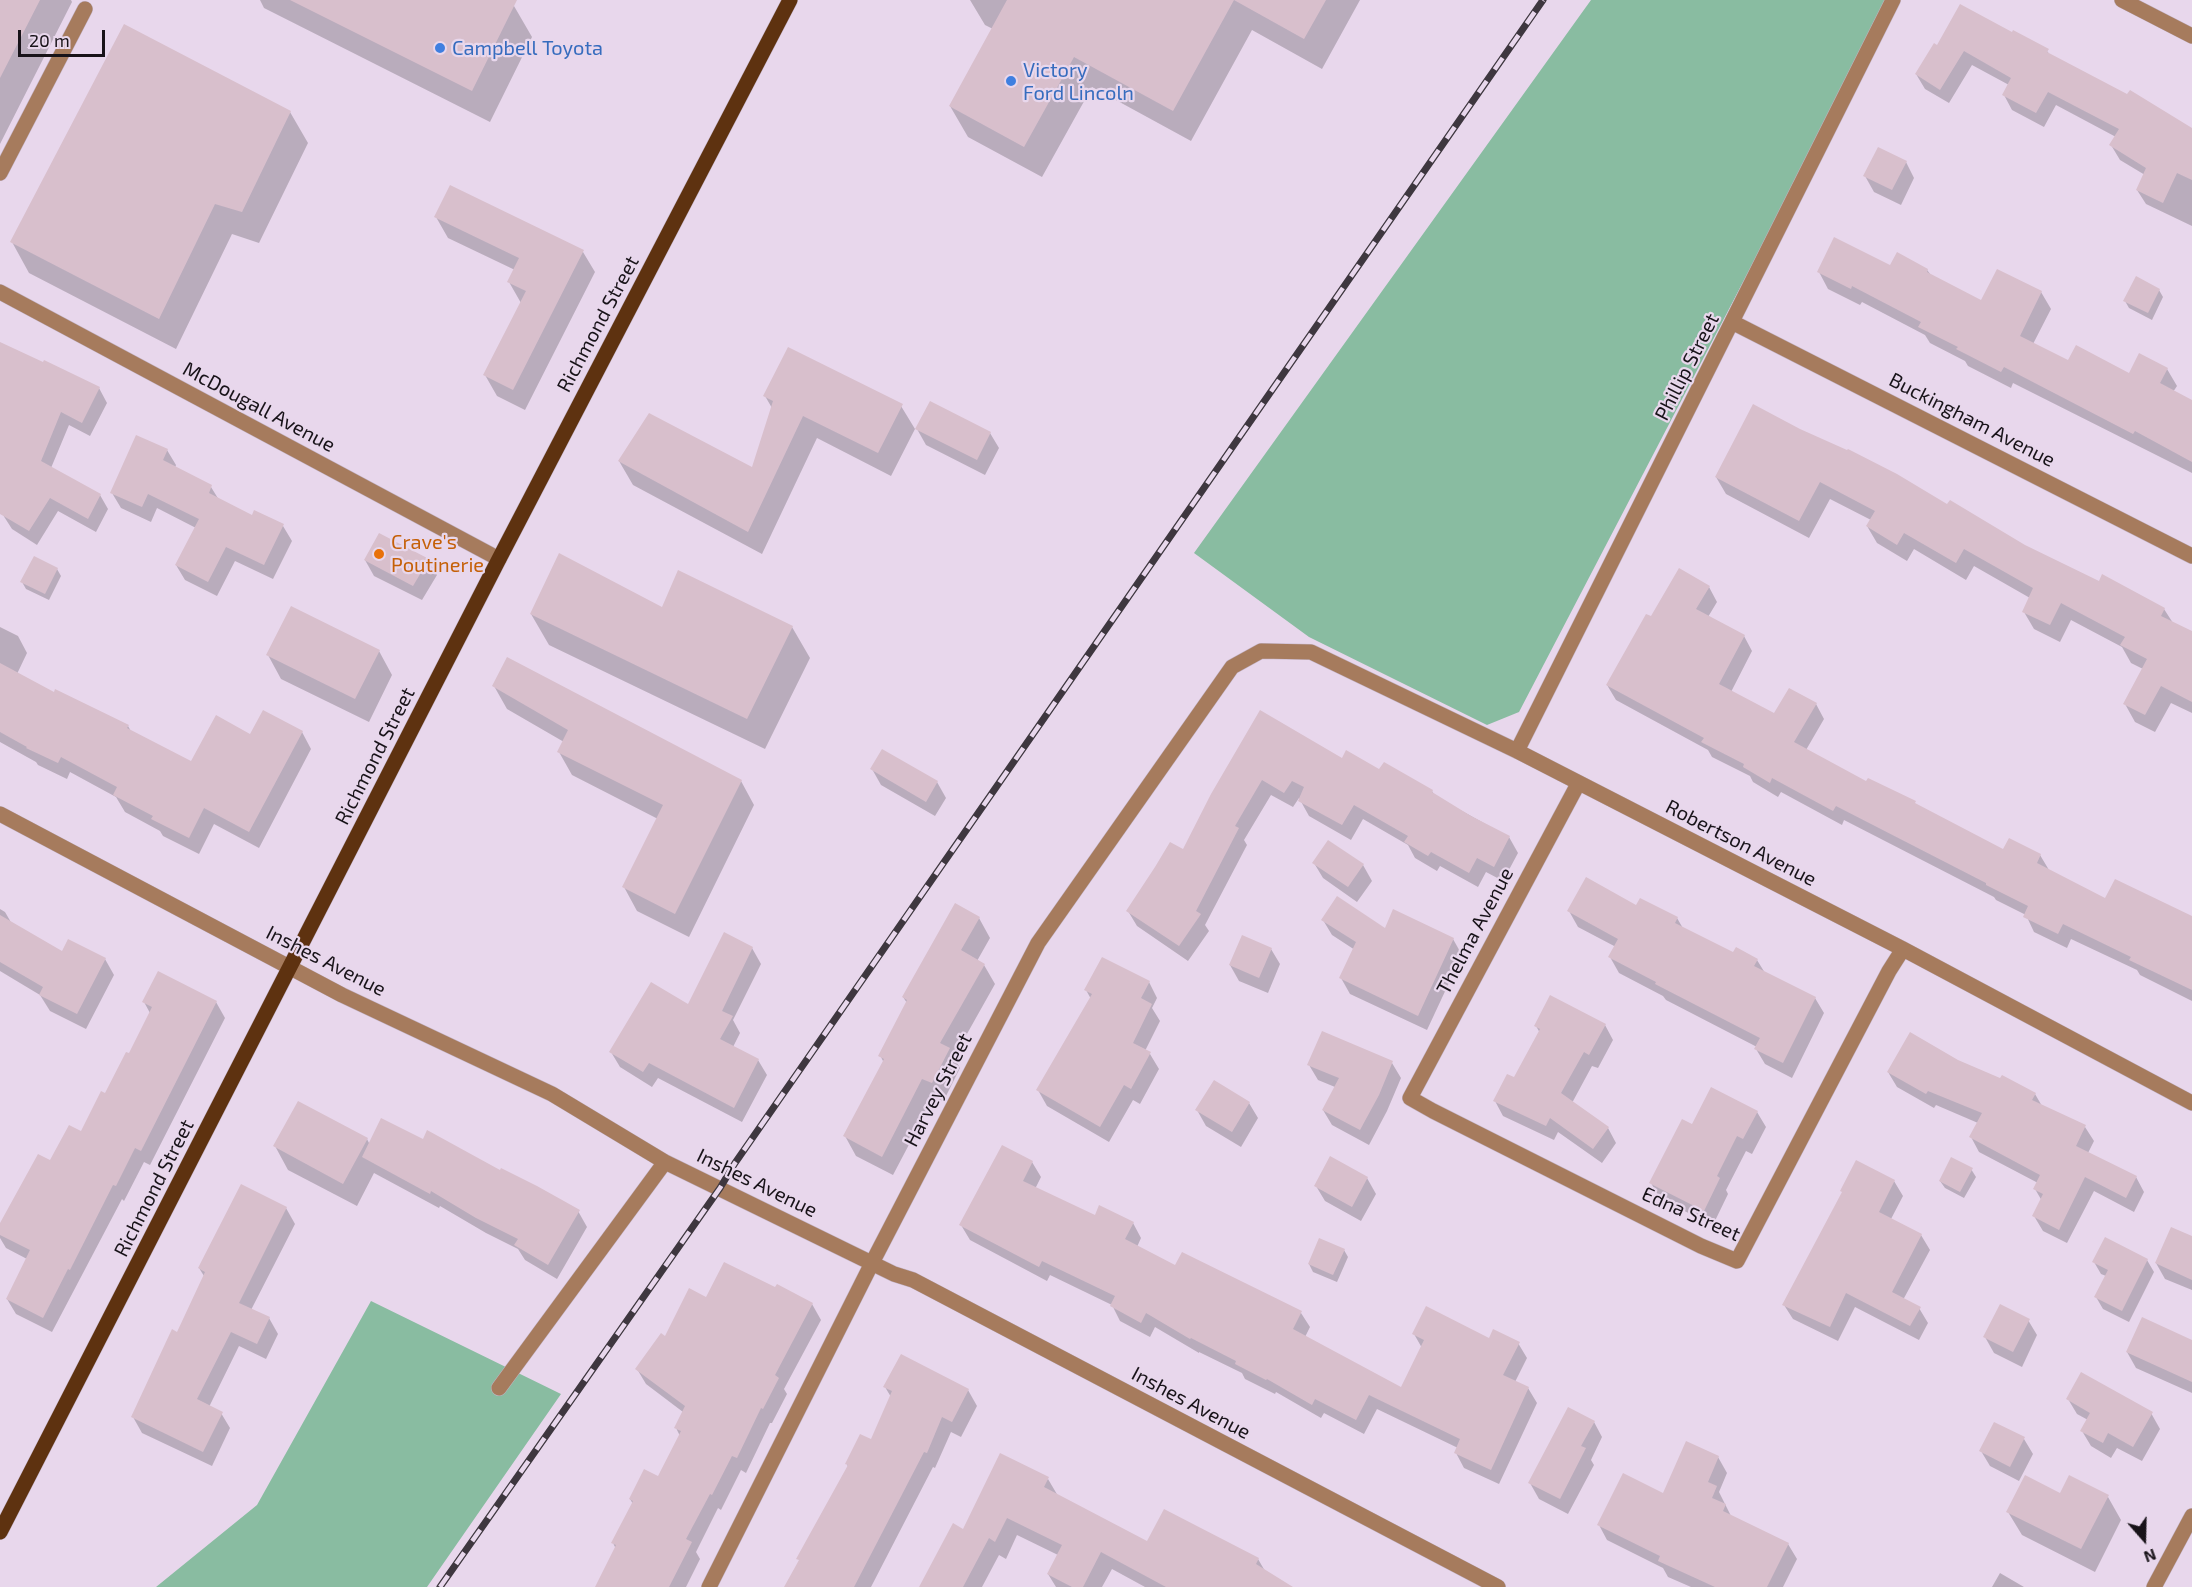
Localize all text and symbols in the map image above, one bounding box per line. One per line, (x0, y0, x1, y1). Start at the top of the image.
scale bar (21, 18, 108, 56)
text: 20 m (29, 29, 70, 51)
place label: Campbell Toyota (452, 36, 603, 60)
marker: Campbell Toyota (433, 41, 447, 55)
place label: Victory Ford Lincoln (1023, 58, 1134, 105)
marker: Victory Ford Lincoln (1004, 74, 1018, 88)
street label: Richmond Street (552, 252, 644, 396)
street label: Phillip Street (1650, 309, 1724, 425)
street label: McDougall Avenue (179, 357, 339, 457)
street label: Buckingham Avenue (1885, 368, 2059, 472)
place label: Crave's Poutinerie (391, 530, 484, 577)
marker: Crave's Poutinerie (372, 547, 386, 561)
street label: Richmond Street (330, 683, 420, 829)
street label: Robertson Avenue (1662, 795, 1820, 891)
street label: Thelma Avenue (1432, 864, 1518, 998)
street label: Inshes Avenue (262, 921, 390, 1001)
street label: Harvey Street (899, 1029, 977, 1151)
street label: Richmond Street (109, 1115, 199, 1261)
street label: Inshes Avenue (693, 1143, 821, 1223)
street label: Edna Street (1638, 1182, 1744, 1246)
street label: Inshes Avenue (1128, 1362, 1254, 1444)
north arrow (2114, 1509, 2174, 1569)
text: N (2142, 1545, 2159, 1567)

